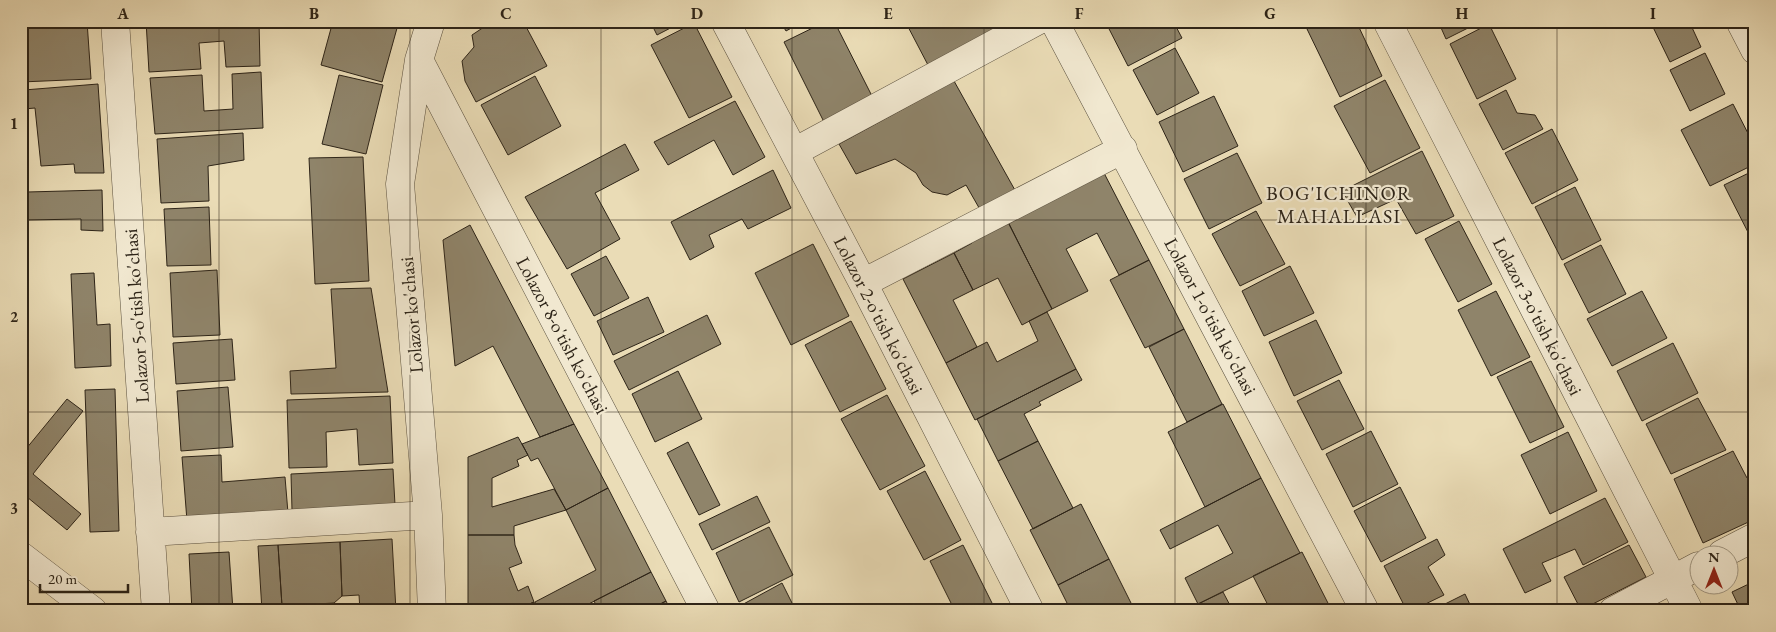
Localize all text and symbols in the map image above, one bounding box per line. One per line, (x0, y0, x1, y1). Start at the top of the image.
text: A (116, 3, 129, 24)
text: B (309, 3, 319, 24)
text: C (500, 3, 512, 24)
text: D (691, 3, 703, 24)
text: E (883, 3, 893, 24)
text: F (1075, 3, 1084, 24)
text: G (1264, 3, 1276, 24)
text: H (1456, 3, 1469, 24)
text: I (1650, 3, 1656, 24)
text: 1 (10, 113, 18, 134)
district label: BOG'ICHINOR MAHALLASI (1266, 180, 1412, 229)
street label: Lolazor 5-o'tish ko'chasi (118, 228, 155, 404)
street label: Lolazor 2-o'tish ko'chasi (828, 232, 929, 399)
street label: Lolazor 1-o'tish ko'chasi (1159, 233, 1263, 399)
street label: Lolazor 3-o'tish ko'chasi (1487, 233, 1588, 400)
street label: Lolazor 8-o'tish ko'chasi (511, 252, 615, 418)
street label: Lolazor ko'chasi (394, 255, 429, 374)
text: 2 (10, 306, 19, 327)
text: 3 (10, 498, 18, 519)
north arrow (1688, 544, 1738, 594)
text: N (1708, 548, 1720, 566)
scale bar (40, 562, 128, 594)
text: 20 m (48, 569, 77, 588)

